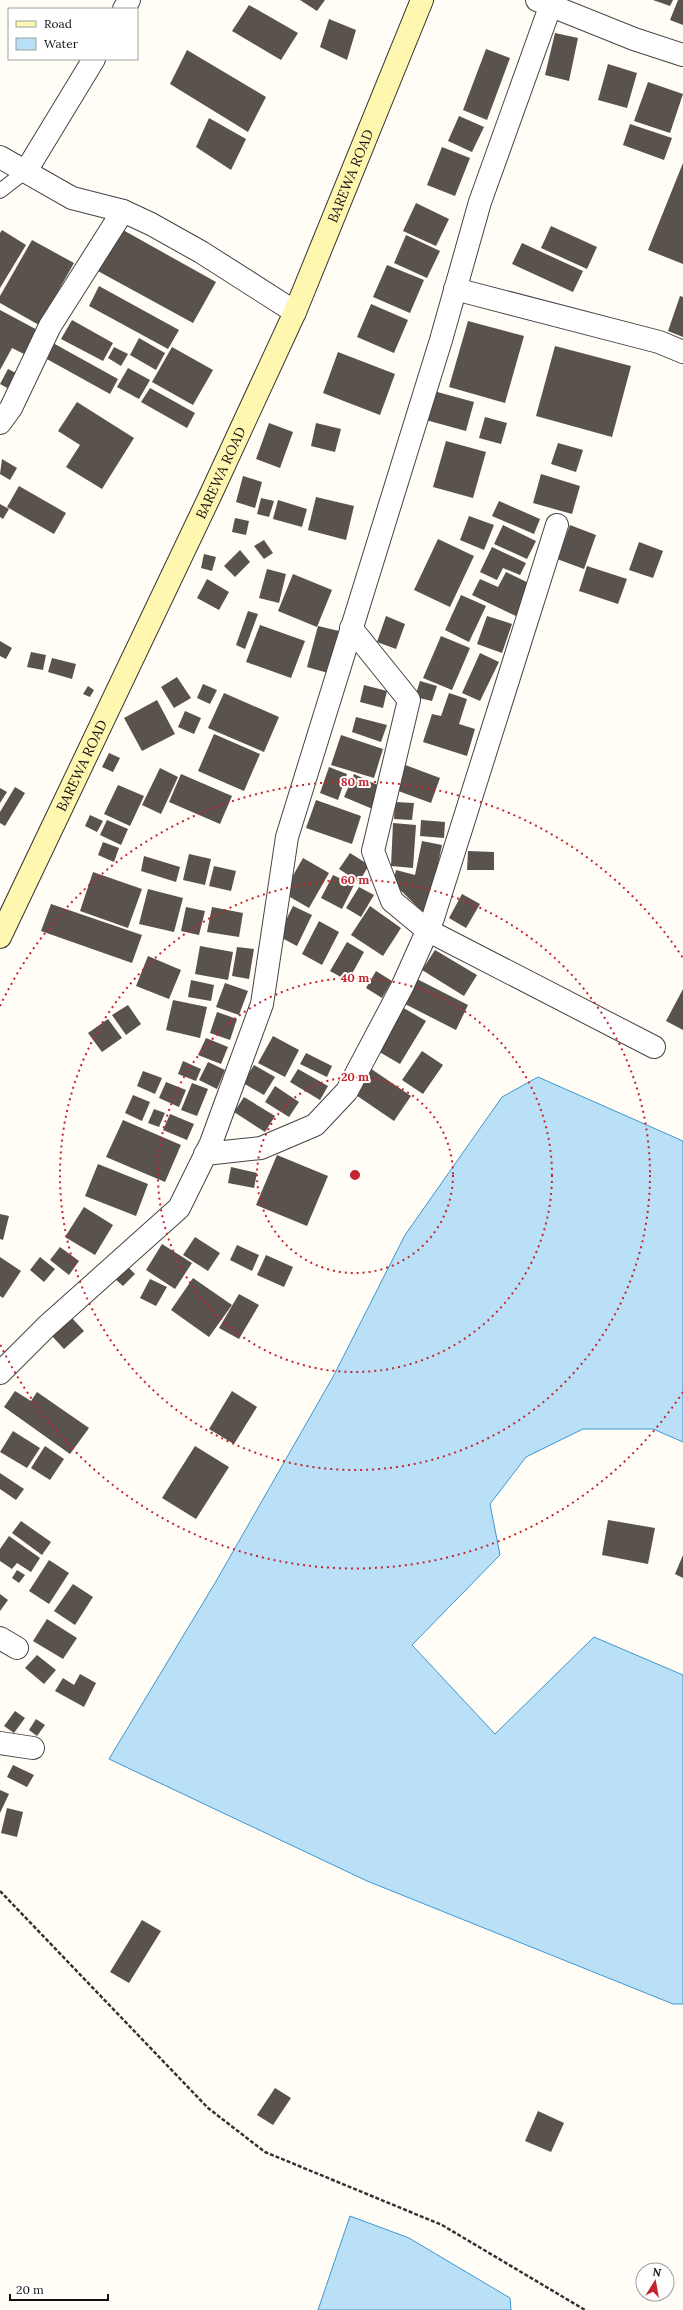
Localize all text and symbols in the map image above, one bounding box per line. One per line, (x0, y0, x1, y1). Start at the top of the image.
legend (8, 8, 138, 60)
text: Road (44, 16, 72, 31)
text: Water (44, 36, 79, 51)
street label: BAREWA ROAD (323, 127, 377, 225)
street label: BAREWA ROAD (192, 424, 250, 522)
street label: BAREWA ROAD (52, 717, 111, 814)
text: 80 m (341, 774, 369, 789)
text: 60 m (341, 872, 369, 887)
text: 40 m (341, 970, 369, 985)
text: 20 m (341, 1069, 369, 1084)
centre of rings (348, 1168, 362, 1182)
north arrow (635, 2262, 675, 2302)
text: N (651, 2264, 663, 2280)
scale bar (10, 2276, 108, 2302)
text: 20 m (16, 2282, 44, 2297)

